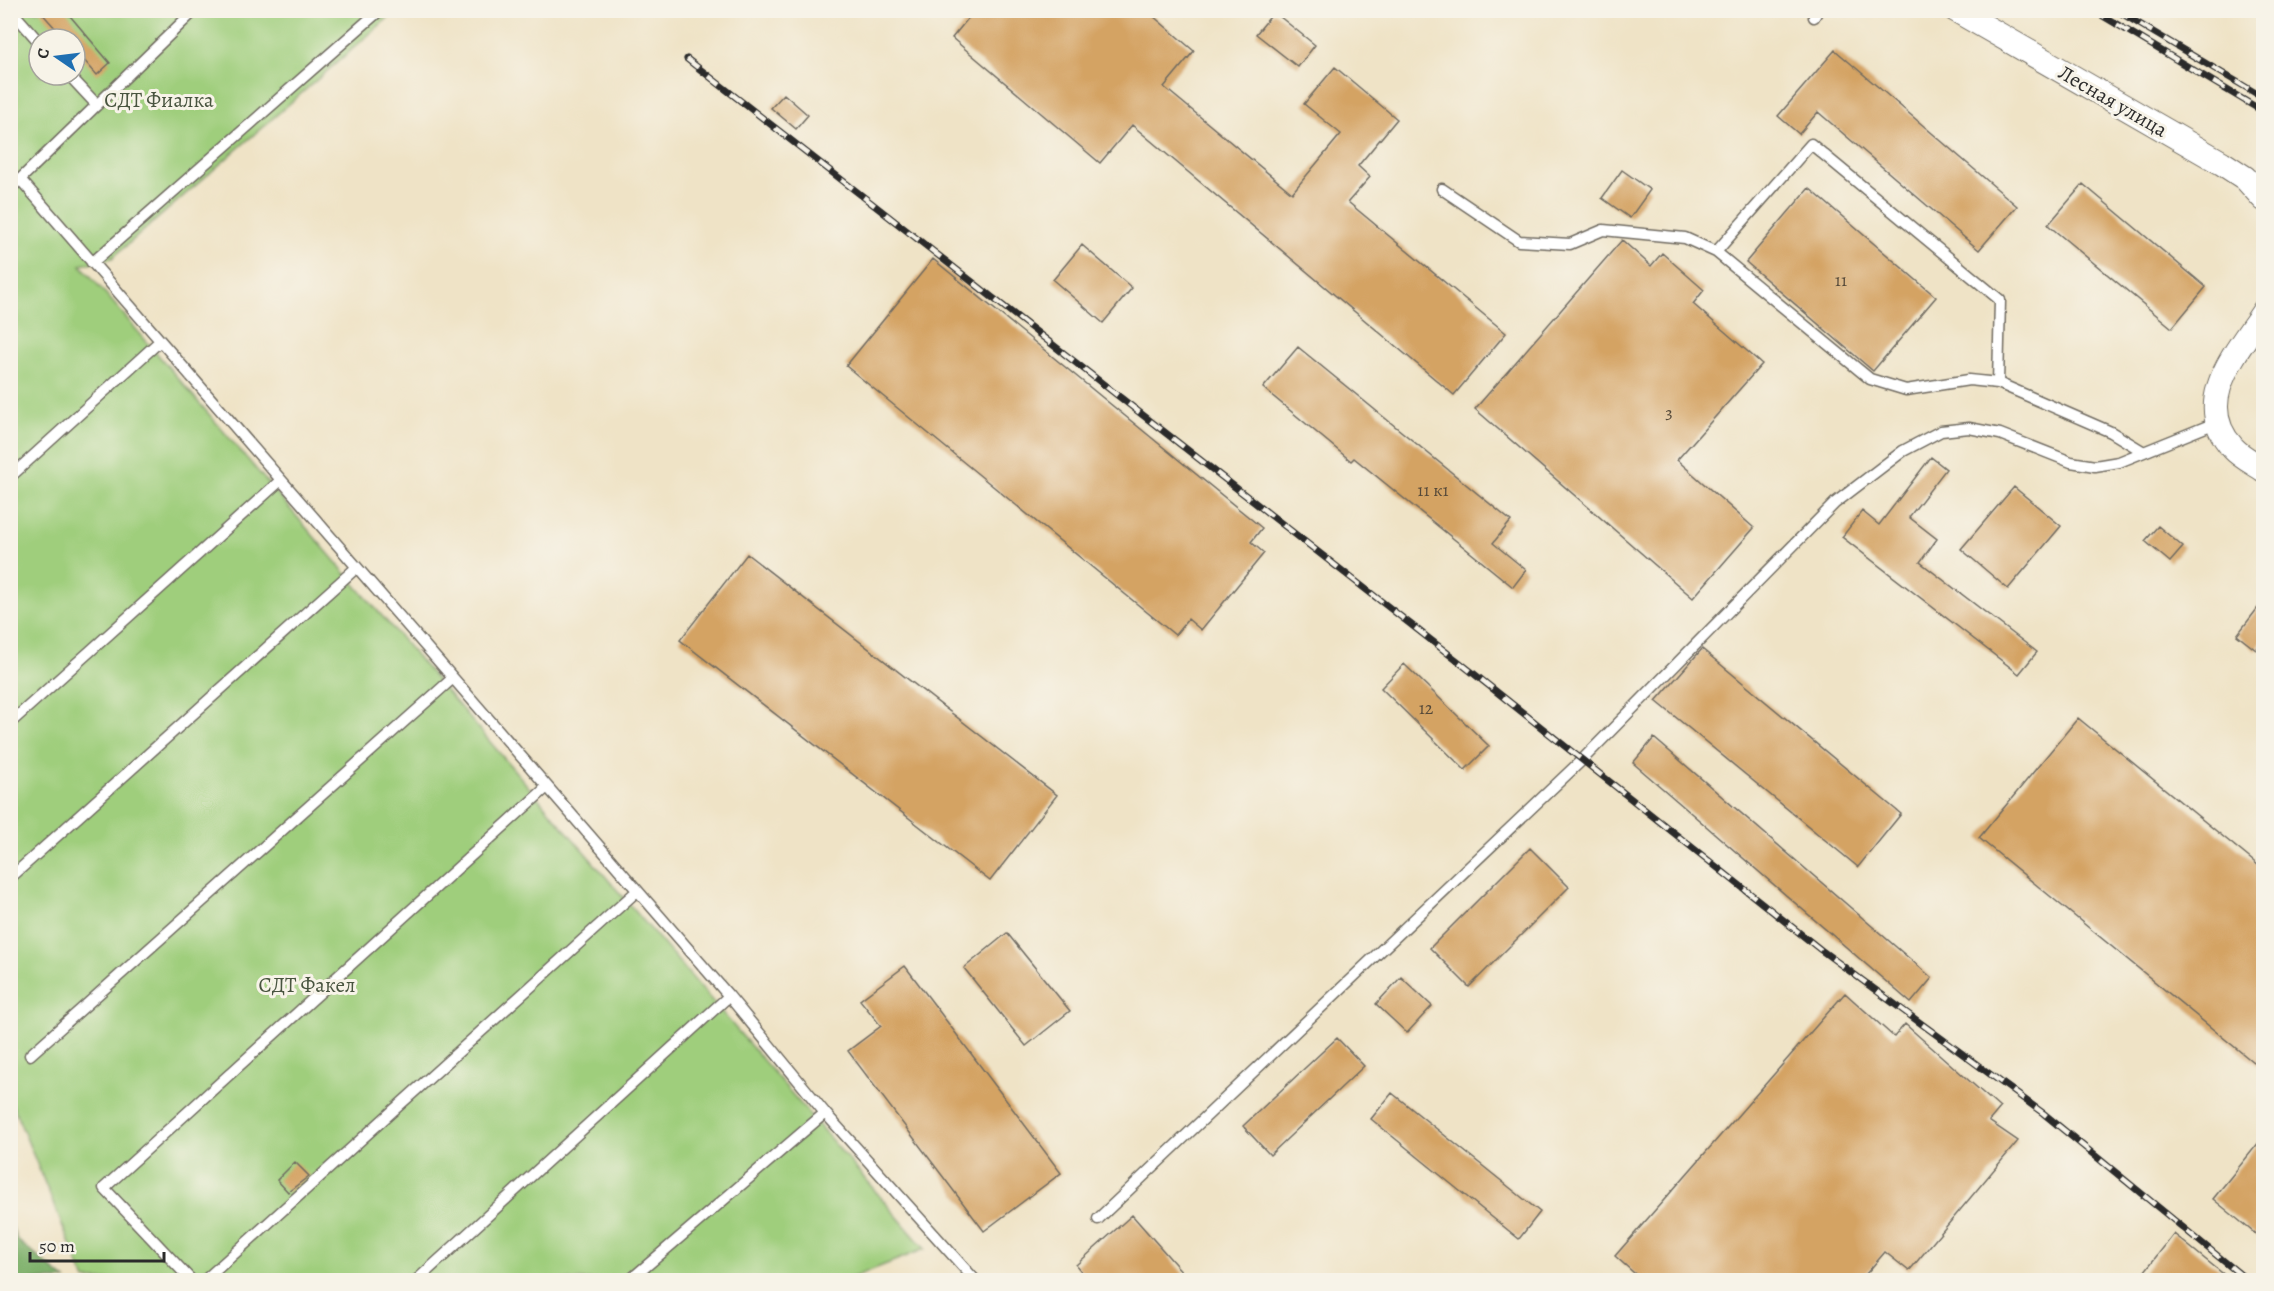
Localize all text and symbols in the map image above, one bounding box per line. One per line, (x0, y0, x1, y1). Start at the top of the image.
north arrow (27, 27, 87, 87)
text: С (32, 46, 55, 61)
street label: Лесная улица (2053, 58, 2173, 144)
park label: СДТ Фиалка (104, 86, 214, 114)
house number: 11 (1835, 268, 1847, 292)
house number: 3 (1665, 400, 1673, 424)
house number: 11 к1 (1417, 478, 1449, 502)
house number: 12 (1419, 696, 1434, 720)
park label: СДТ Факел (259, 971, 355, 999)
scale bar (30, 1225, 164, 1263)
text: 50 m (39, 1234, 75, 1258)

